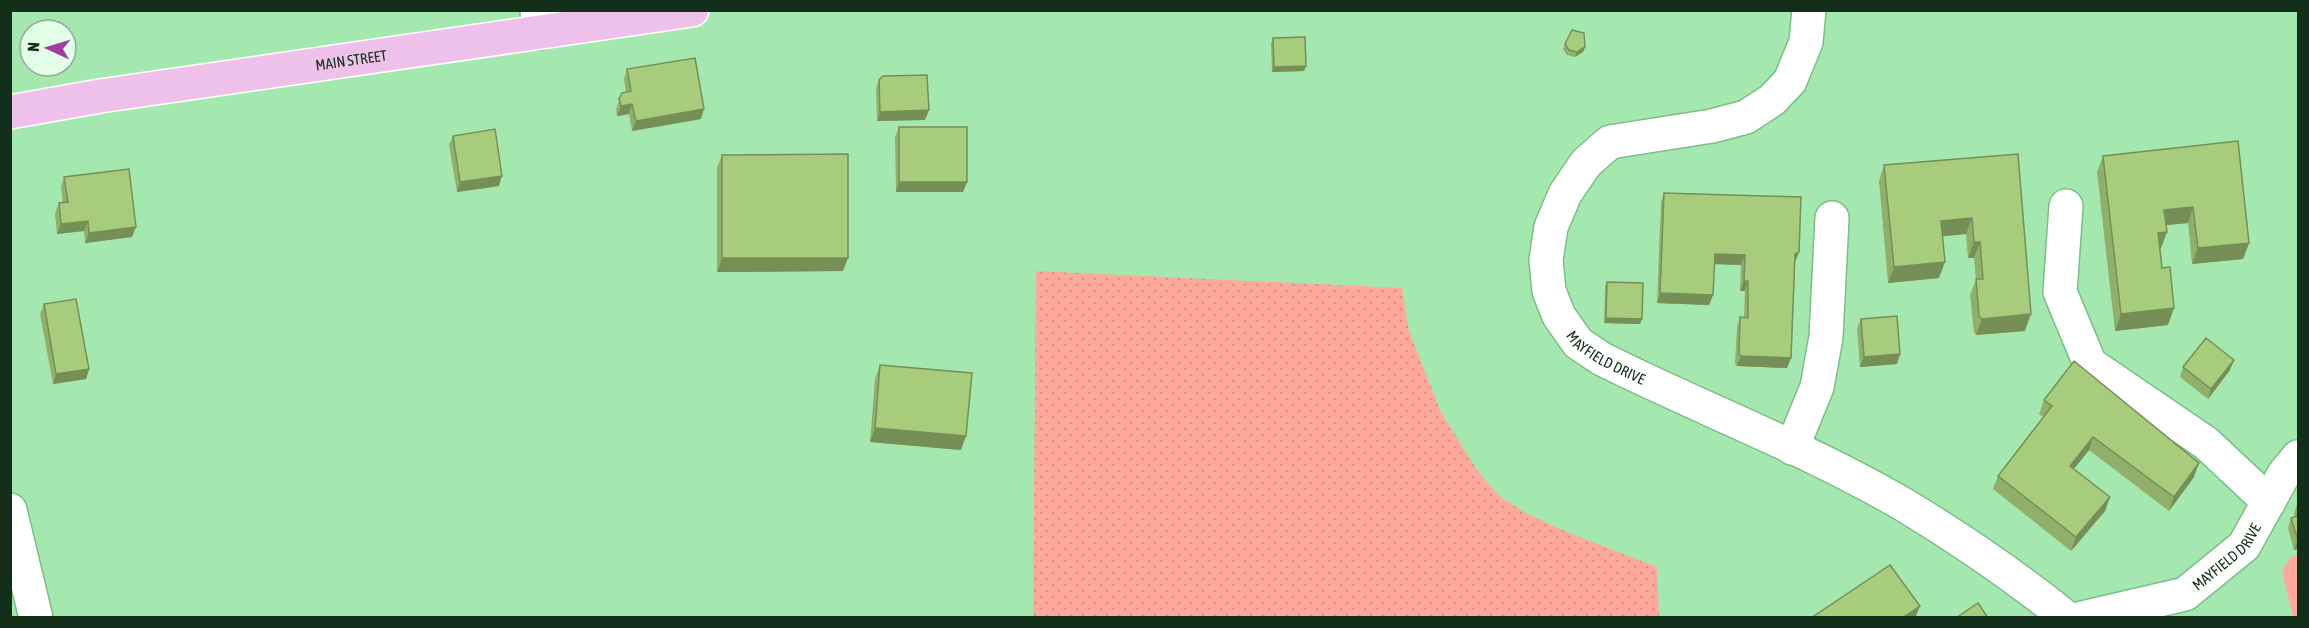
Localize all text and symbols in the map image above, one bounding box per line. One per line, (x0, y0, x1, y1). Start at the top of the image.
north arrow (18, 18, 78, 78)
text: N (24, 42, 42, 52)
street label: MAIN STREET (314, 46, 388, 73)
street label: MAYFIELD DRIVE (1563, 327, 1649, 387)
street label: MAYFIELD DRIVE (2189, 520, 2264, 593)

